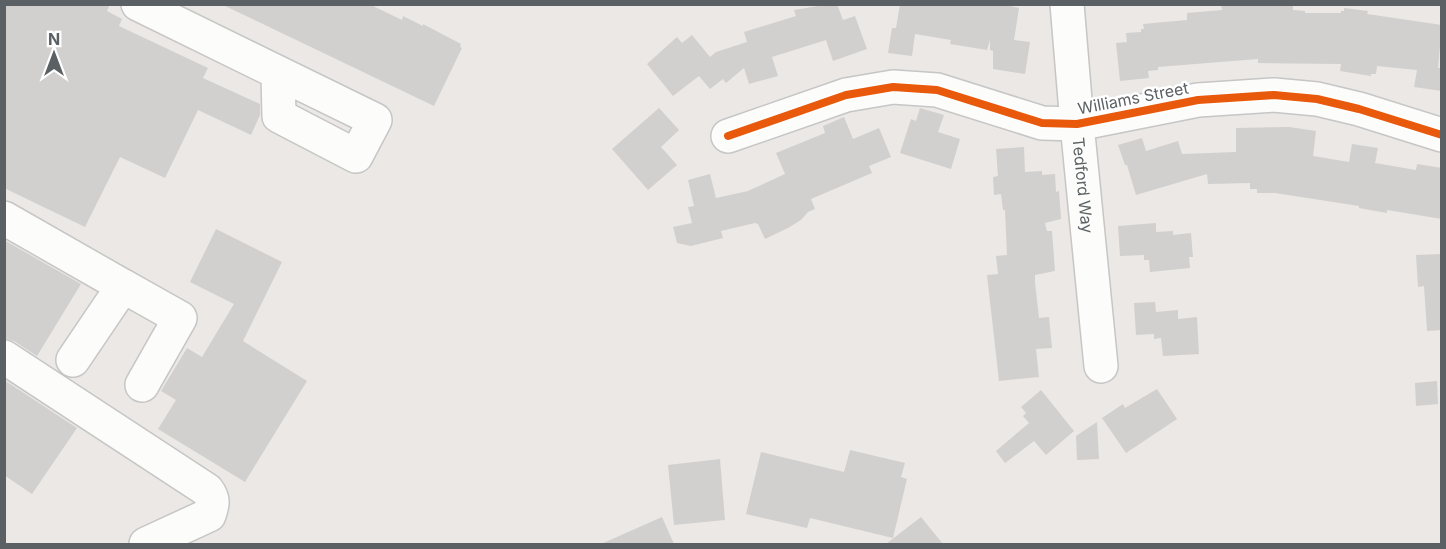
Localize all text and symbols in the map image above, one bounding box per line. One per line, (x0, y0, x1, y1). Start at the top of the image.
north arrow (24, 24, 84, 84)
text: N (48, 29, 60, 49)
street label: Williams Street (1076, 77, 1190, 119)
street label: Tedford Way (1068, 137, 1098, 234)

